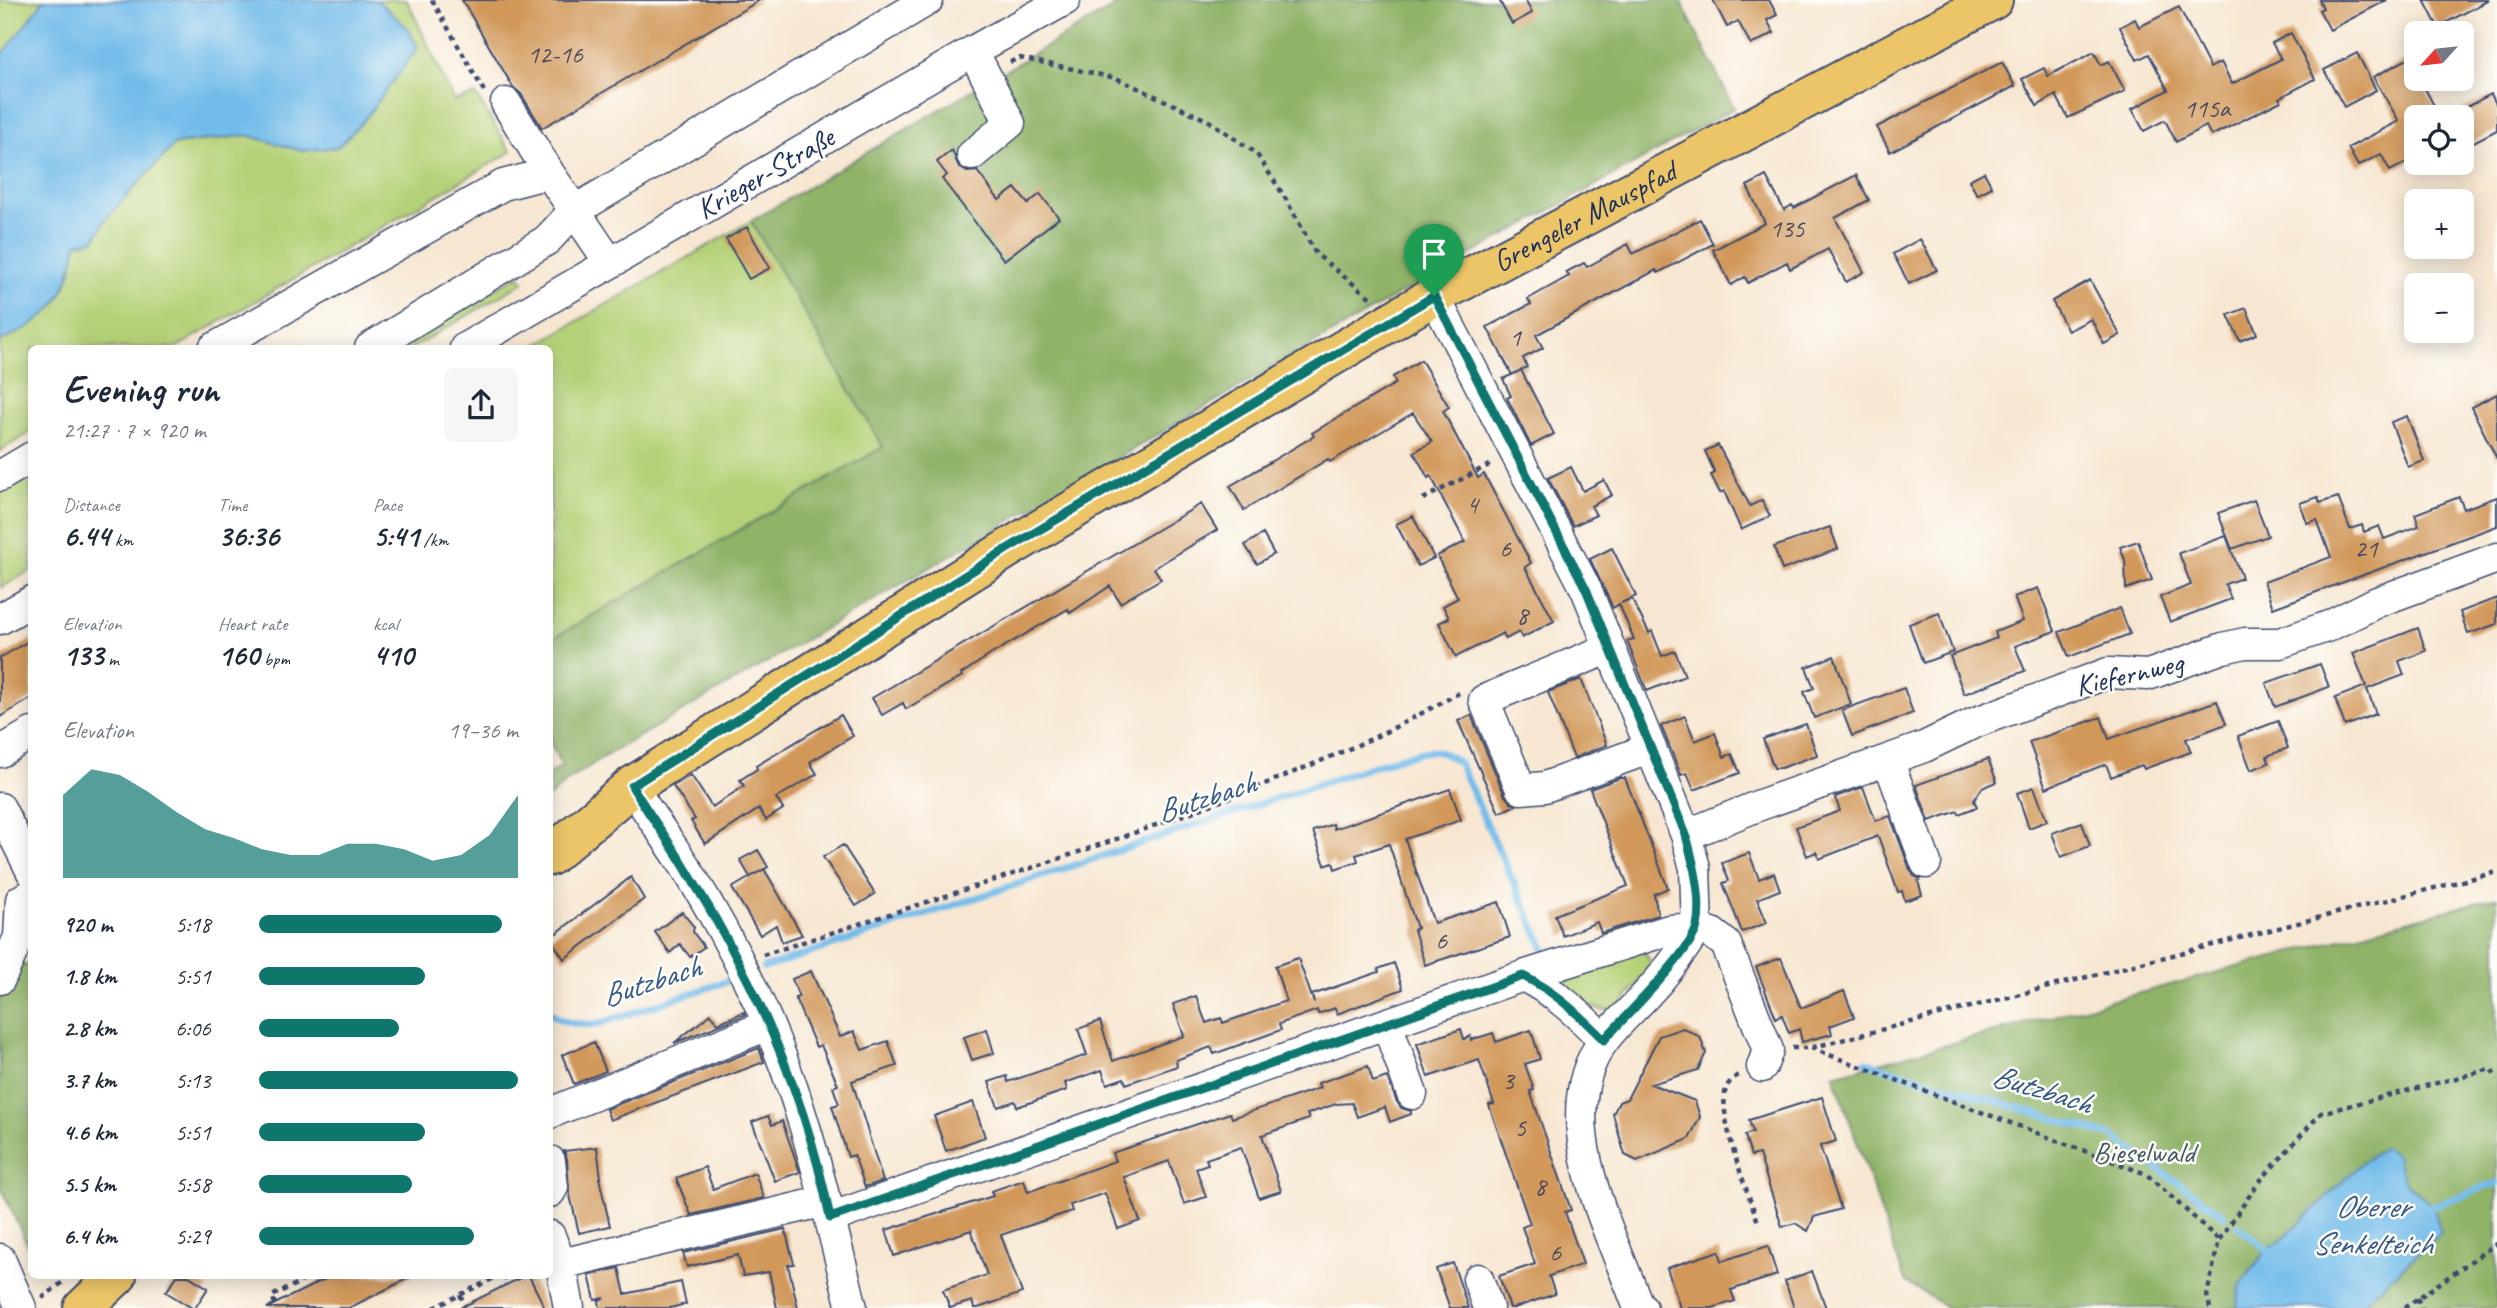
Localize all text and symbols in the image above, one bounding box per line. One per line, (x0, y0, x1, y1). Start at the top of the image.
north arrow (2404, 21, 2474, 91)
map controls (2404, 21, 2474, 343)
house number: 12-16 (527, 38, 584, 71)
house number: 115a (2184, 92, 2232, 125)
button: locate (2404, 105, 2474, 175)
street label: Krieger-Straße (689, 117, 843, 228)
street label: Grengeler Mauspfad (1486, 150, 1686, 280)
button: + (2404, 189, 2474, 259)
house number: 135 (1769, 212, 1806, 245)
pin (1404, 224, 1464, 296)
icon: arrive (1415, 235, 1453, 273)
button: − (2404, 273, 2474, 343)
house number: 1 (1509, 321, 1522, 354)
text: Evening run (63, 366, 219, 413)
button: share (444, 368, 518, 442)
text: 21:27 · 7 × 920 m (63, 416, 206, 445)
house number: 4 (1466, 488, 1480, 521)
text: Distance (63, 493, 120, 517)
text: Time (218, 493, 247, 517)
text: Pace (373, 493, 402, 517)
text: 6.44 (63, 517, 110, 555)
text: 36:36 (218, 517, 279, 555)
text: 5:41 (373, 517, 419, 555)
text: km (110, 528, 133, 552)
text: /km (419, 528, 448, 552)
house number: 6 (1499, 532, 1512, 565)
house number: 21 (2354, 532, 2379, 565)
house number: 8 (1516, 599, 1530, 632)
text: Elevation (63, 612, 121, 636)
text: Heart rate (218, 612, 287, 636)
text: kcal (373, 612, 398, 636)
text: 133 (63, 636, 104, 674)
text: 160 (218, 636, 259, 674)
text: 410 (373, 636, 414, 674)
street label: Kiefernweg (2071, 643, 2189, 705)
text: m (104, 647, 119, 671)
text: bpm (259, 647, 290, 671)
text: Elevation (63, 716, 134, 745)
text: 19–36 m (448, 716, 518, 745)
water label: Butzbach (1151, 761, 1263, 832)
text: 920 m (63, 910, 112, 939)
text: 5:18 (175, 910, 211, 939)
house number: 6 (1435, 924, 1448, 957)
water label: Butzbach (596, 945, 708, 1016)
text: 1.8 km (63, 962, 117, 991)
text: 5:51 (175, 962, 211, 991)
text: 2.8 km (63, 1014, 117, 1043)
text: 6:06 (175, 1014, 211, 1043)
water label: Butzbach (1987, 1055, 2099, 1124)
house number: 3 (1502, 1064, 1516, 1097)
text: 3.7 km (63, 1066, 116, 1095)
text: 5:13 (175, 1066, 211, 1095)
house number: 5 (1514, 1111, 1527, 1144)
text: 4.6 km (63, 1118, 117, 1147)
text: 5:51 (175, 1118, 211, 1147)
park label: Bieselwald (2093, 1133, 2199, 1171)
text: 5.5 km (63, 1170, 116, 1199)
text: 5:58 (175, 1170, 211, 1199)
house number: 8 (1534, 1170, 1548, 1203)
water label: Oberer Senkelteich (2312, 1186, 2434, 1264)
text: 6.4 km (63, 1222, 117, 1251)
text: 5:29 (175, 1222, 211, 1251)
house number: 6 (1549, 1236, 1562, 1269)

